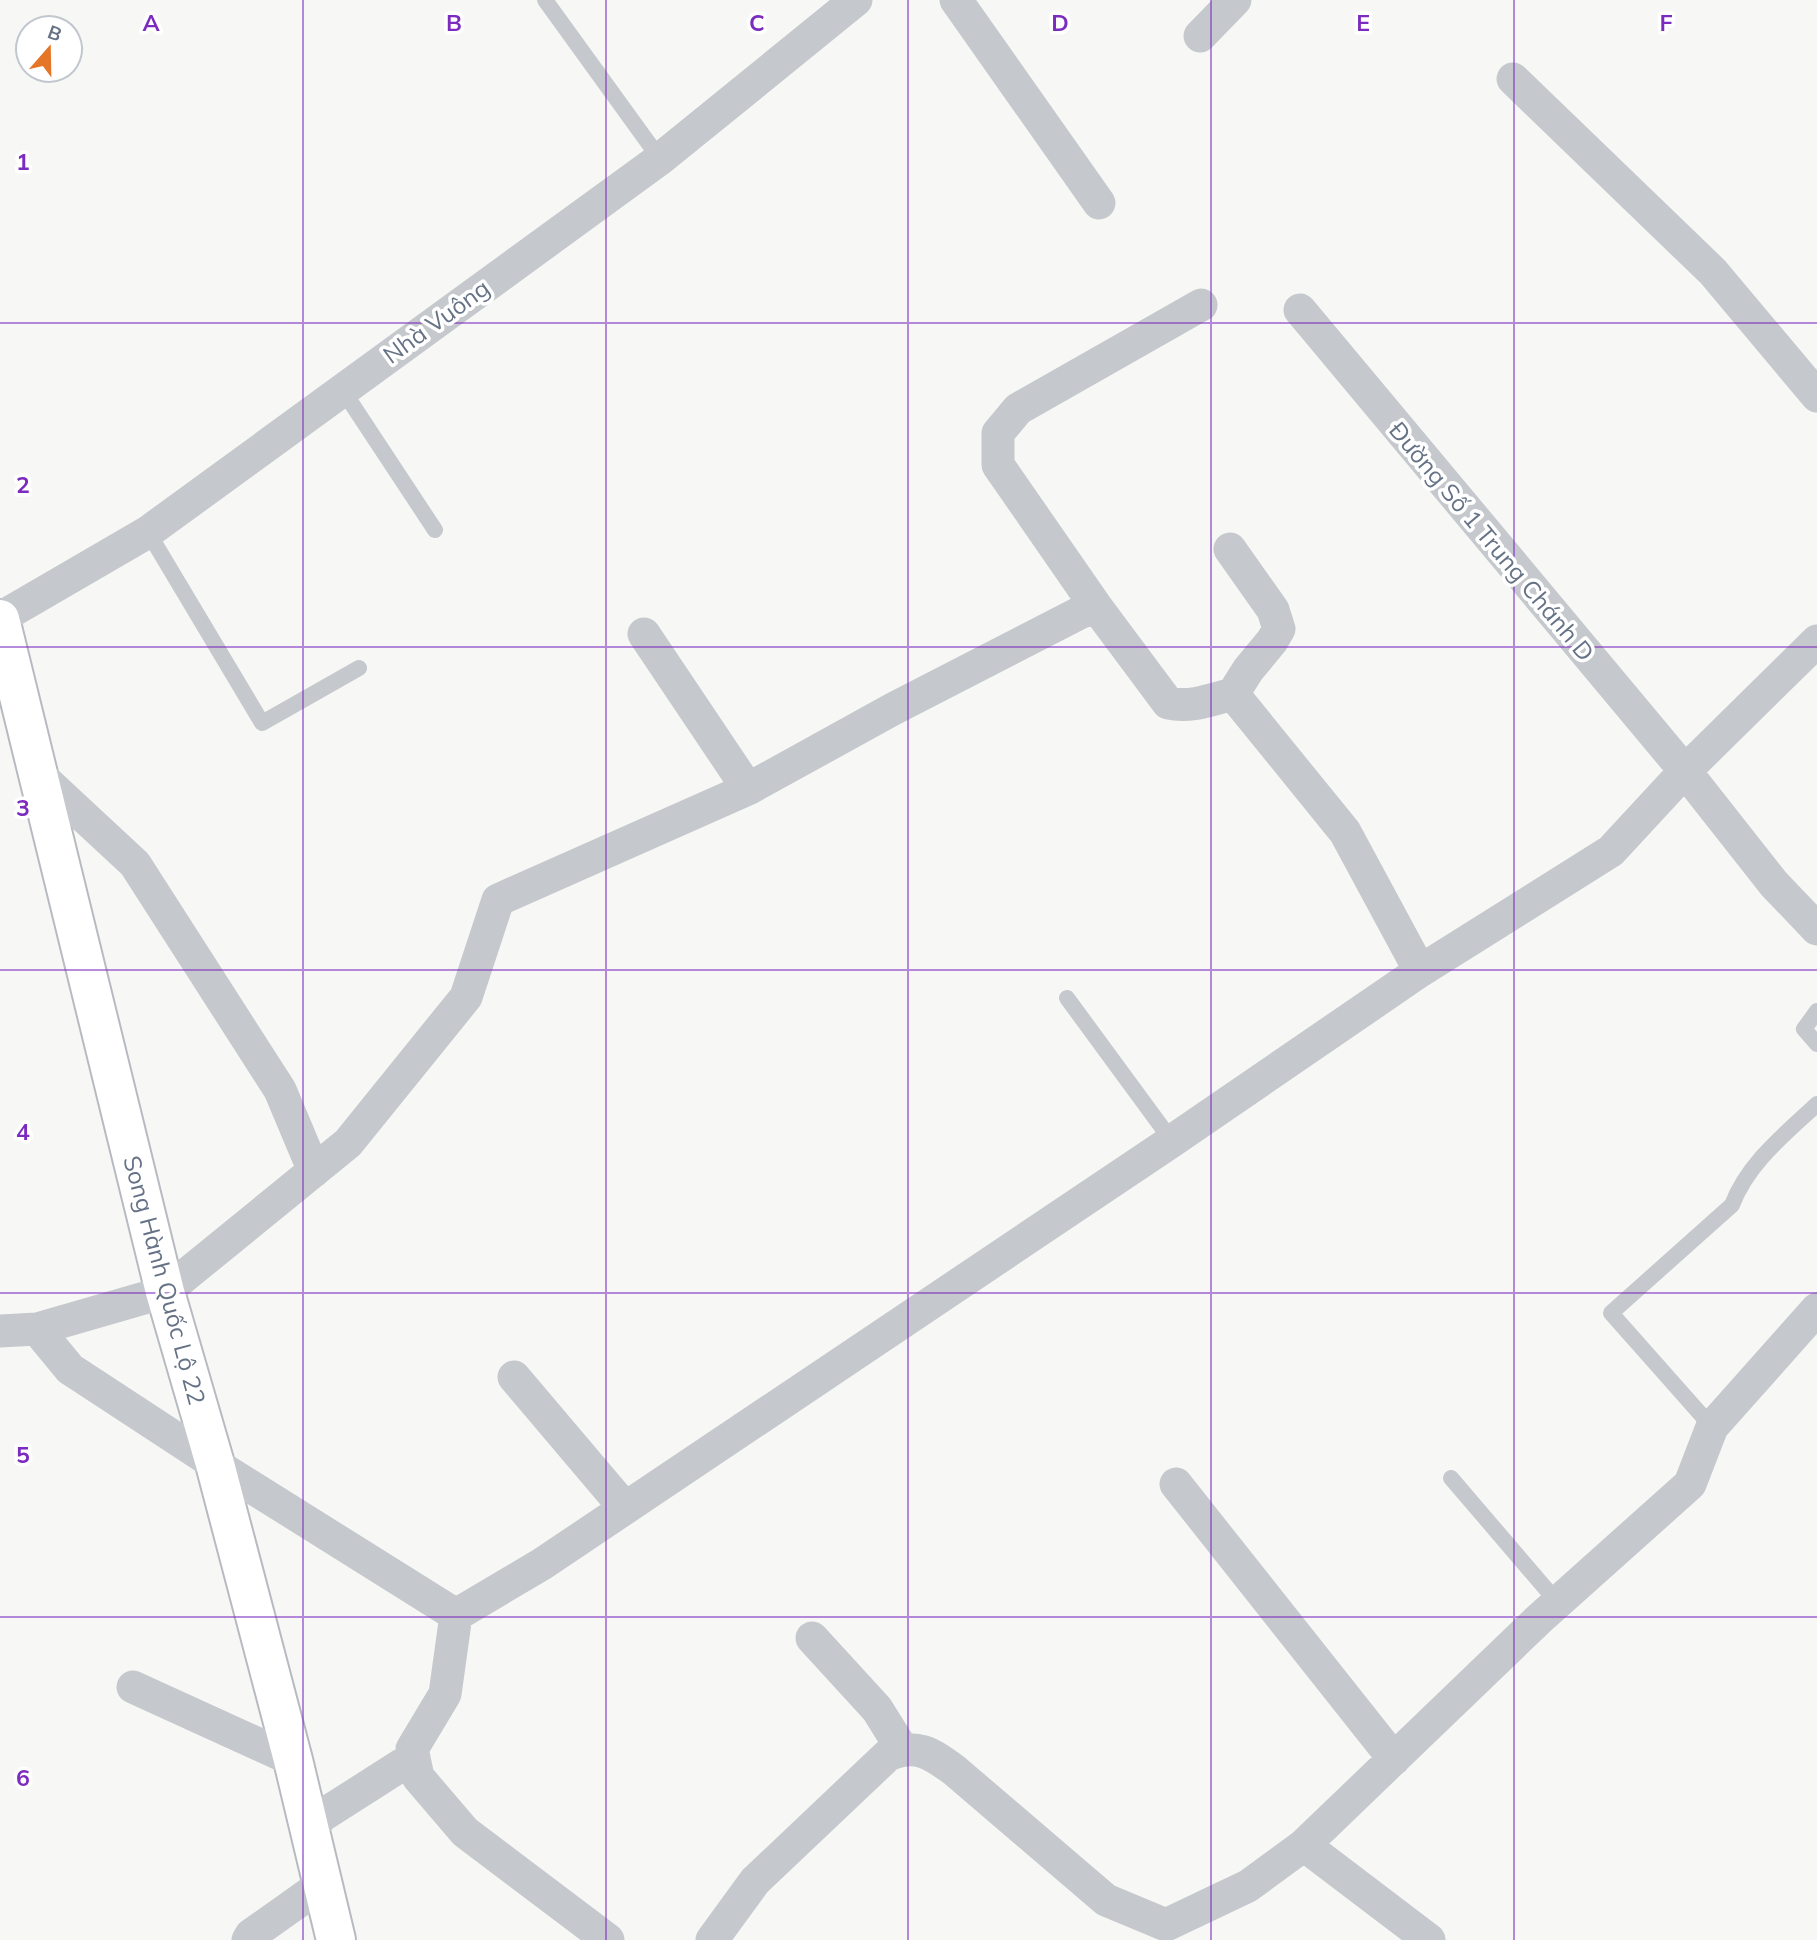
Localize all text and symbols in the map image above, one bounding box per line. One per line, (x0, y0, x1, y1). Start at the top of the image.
text: A (142, 8, 160, 37)
text: B (446, 8, 462, 37)
text: C (749, 8, 765, 37)
text: D (1051, 8, 1069, 37)
text: E (1356, 8, 1370, 37)
text: F (1659, 8, 1673, 37)
north arrow (14, 14, 84, 84)
text: B (45, 20, 65, 47)
text: 1 (16, 147, 30, 176)
street label: Nhà Vuông (377, 272, 495, 370)
street label: Đường Số 1 Trung Chánh D (1383, 415, 1601, 667)
text: 2 (16, 470, 30, 499)
text: 3 (16, 793, 30, 822)
text: 4 (16, 1117, 30, 1146)
street label: Song Hành Quốc Lộ 22 (117, 1152, 213, 1408)
text: 5 (16, 1440, 30, 1469)
text: 6 (16, 1763, 30, 1792)

